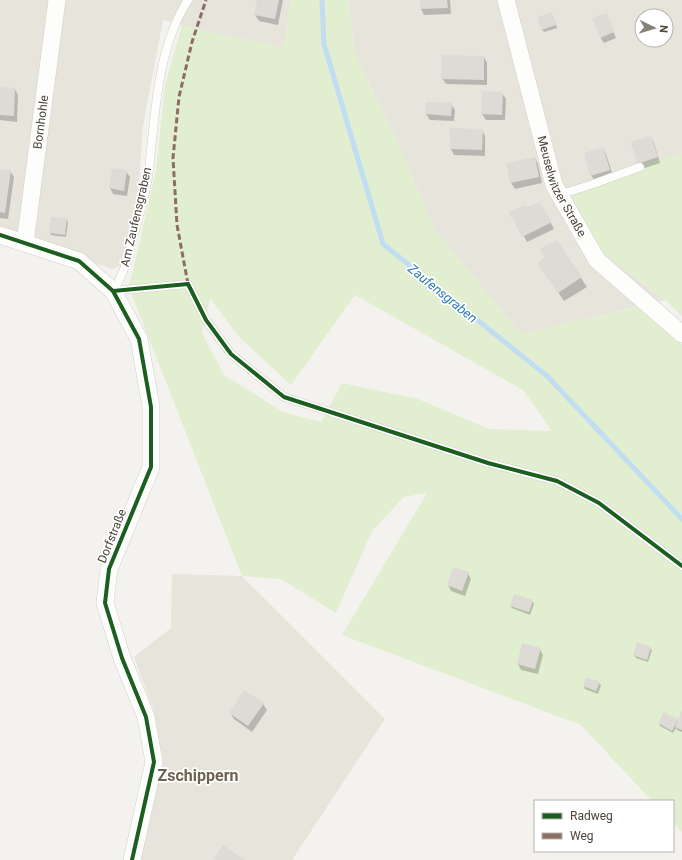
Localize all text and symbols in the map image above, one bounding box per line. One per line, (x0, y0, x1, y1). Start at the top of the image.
north arrow (634, 8, 674, 48)
text: N (657, 24, 670, 33)
street label: Bornhohle (30, 94, 51, 150)
street label: Meuselwitzer Straße (534, 134, 589, 239)
street label: Am Zaufensgraben (118, 166, 154, 268)
water label: Zaufensgraben (404, 260, 480, 326)
street label: Dorfstraße (95, 507, 129, 565)
district label: Zschippern (158, 766, 238, 785)
legend (534, 800, 674, 852)
text: Radweg (570, 809, 613, 823)
text: Weg (570, 829, 594, 843)

